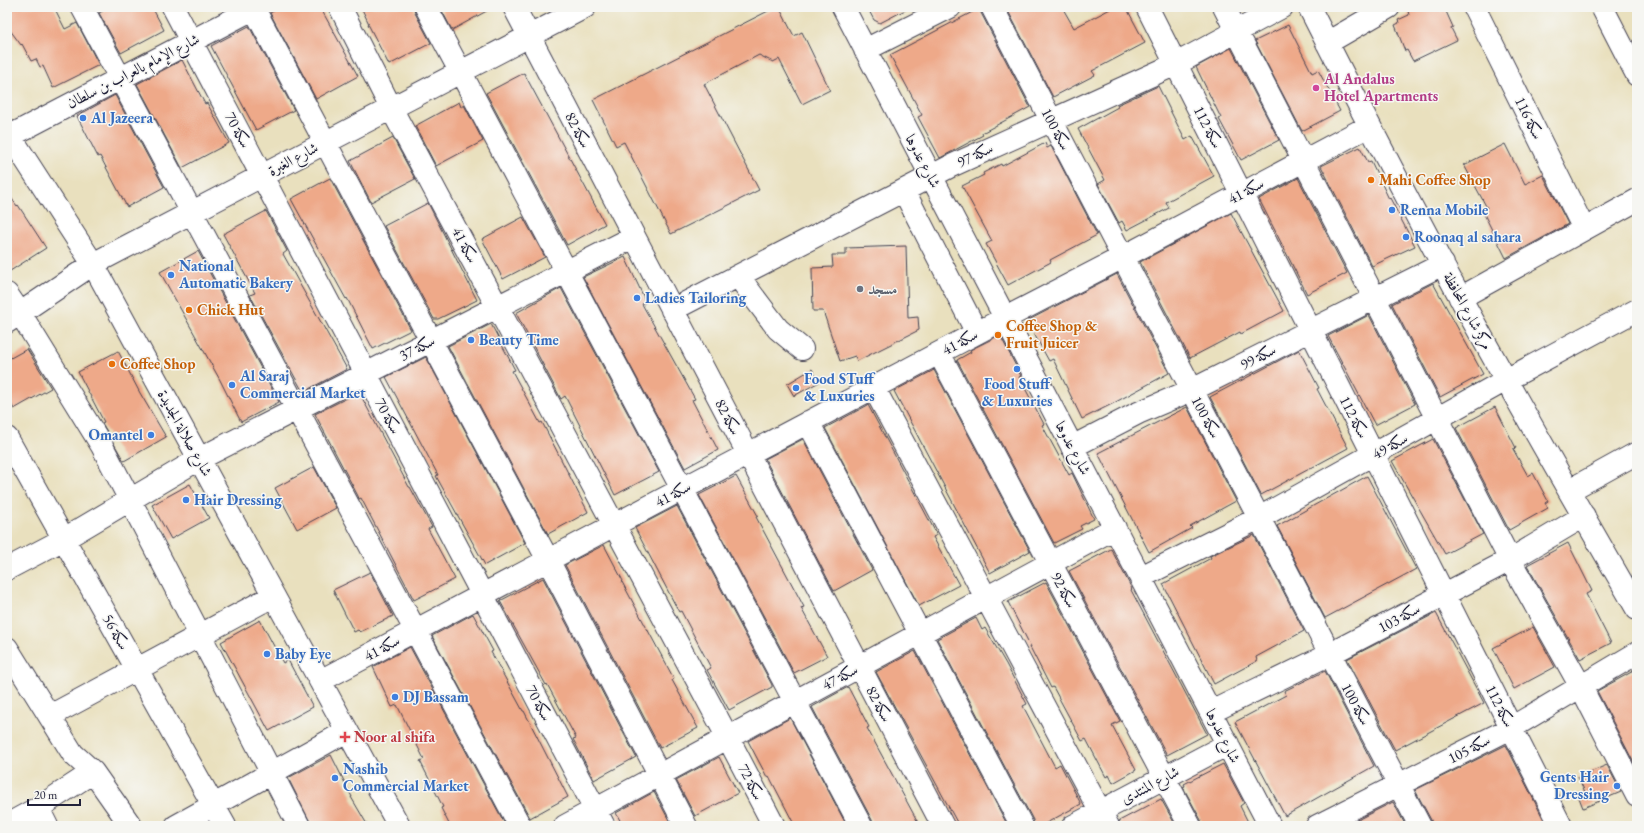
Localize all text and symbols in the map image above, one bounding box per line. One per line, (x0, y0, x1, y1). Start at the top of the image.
street label: شارع الإمام بالعراب بن سلطان (63, 29, 204, 116)
place label: Al Andalus Hotel Apartments (1323, 69, 1438, 105)
marker: Al Andalus Hotel Apartments (1311, 83, 1321, 93)
street label: سكة 116 (1511, 93, 1548, 142)
street label: سكة 112 (1190, 102, 1227, 151)
street label: سكة 100 (1037, 104, 1075, 153)
place label: Al Jazeera (90, 108, 153, 127)
street label: سكة 70 (221, 109, 256, 151)
street label: سكة 82 (561, 109, 596, 151)
marker: Al Jazeera (78, 113, 88, 123)
street label: شارع عدوها (898, 131, 945, 193)
street label: شارع الغبرة (264, 137, 323, 183)
street label: سكة 97 (954, 138, 996, 171)
place label: Mahi Coffee Shop (1379, 170, 1491, 189)
street label: سكة 41 (1225, 173, 1267, 208)
marker: Mahi Coffee Shop (1366, 175, 1376, 185)
place label: Renna Mobile (1400, 200, 1488, 219)
marker: Renna Mobile (1387, 205, 1397, 215)
street label: سكة 41 (448, 224, 483, 266)
place label: Roonaq al sahara (1414, 227, 1522, 246)
marker: Roonaq al sahara (1401, 232, 1411, 242)
place label: National Automatic Bakery (178, 256, 294, 292)
street label: مركز شارع المحافظة (1436, 269, 1498, 355)
marker: National Automatic Bakery (166, 270, 176, 280)
place label: مسجد (868, 279, 898, 298)
marker: مسجد (855, 284, 865, 294)
place label: Ladies Tailoring (645, 288, 747, 307)
marker: Ladies Tailoring (632, 293, 642, 303)
place label: Chick Hut (197, 300, 264, 319)
marker: Chick Hut (184, 305, 194, 315)
place label: Coffee Shop & Fruit Juicer (1006, 316, 1097, 352)
street label: سكة 41 (939, 324, 981, 359)
street label: سكة 37 (396, 330, 438, 365)
place label: Beauty Time (479, 330, 559, 349)
marker: Coffee Shop & Fruit Juicer (993, 330, 1003, 340)
marker: Beauty Time (466, 335, 476, 345)
street label: سكة 99 (1237, 339, 1279, 374)
place label: Coffee Shop (120, 354, 195, 373)
marker: Coffee Shop (107, 359, 117, 369)
marker: Food Stuff & Luxuries (1012, 364, 1022, 374)
place label: Al Saraj Commercial Market (239, 366, 366, 402)
place label: Food STuff & Luxuries (804, 369, 876, 405)
place label: Food Stuff & Luxuries (982, 374, 1052, 410)
marker: Al Saraj Commercial Market (227, 380, 237, 390)
marker: Food STuff & Luxuries (791, 383, 801, 393)
street label: شارع صلالة الجديدة (150, 386, 217, 481)
street label: سكة 100 (1187, 392, 1225, 441)
street label: سكة 112 (1336, 392, 1373, 441)
street label: سكة 70 (371, 395, 406, 437)
street label: سكة 82 (711, 396, 746, 438)
street label: شارع عدوها (1048, 418, 1095, 480)
place label: Omantel (89, 425, 144, 444)
street label: سكة 49 (1369, 428, 1411, 463)
marker: Omantel (146, 430, 156, 440)
street label: سكة 41 (652, 476, 694, 511)
place label: Hair Dressing (194, 490, 282, 509)
marker: Hair Dressing (181, 495, 191, 505)
street label: سكة 92 (1047, 569, 1082, 611)
street label: سكة 103 (1374, 599, 1423, 637)
street label: سكة 56 (99, 611, 134, 653)
street label: سكة 41 (361, 630, 403, 665)
place label: Baby Eye (275, 644, 331, 663)
marker: Baby Eye (262, 649, 272, 659)
street label: سكة 47 (819, 659, 861, 694)
street label: سكة 100 (1337, 679, 1375, 728)
street label: سكة 112 (1482, 681, 1519, 730)
street label: سكة 70 (522, 682, 557, 724)
street label: سكة 82 (862, 683, 897, 725)
place label: DJ Bassam (403, 687, 469, 706)
marker: DJ Bassam (390, 692, 400, 702)
street label: شارع عدوها (1198, 706, 1245, 768)
place label: Noor al shifa (354, 727, 435, 746)
street label: سكة 105 (1444, 730, 1493, 767)
marker: Noor al shifa (339, 731, 351, 743)
place label: Nashib Commercial Market (343, 759, 469, 795)
street label: سكة 72 (734, 761, 769, 803)
street label: شارع المنتدى (1117, 761, 1184, 811)
place label: Gents Hair Dressing (1540, 767, 1610, 803)
marker: Nashib Commercial Market (330, 773, 340, 783)
scale bar (28, 781, 80, 807)
marker: Gents Hair Dressing (1612, 781, 1622, 791)
text: 20 m (34, 787, 58, 803)

